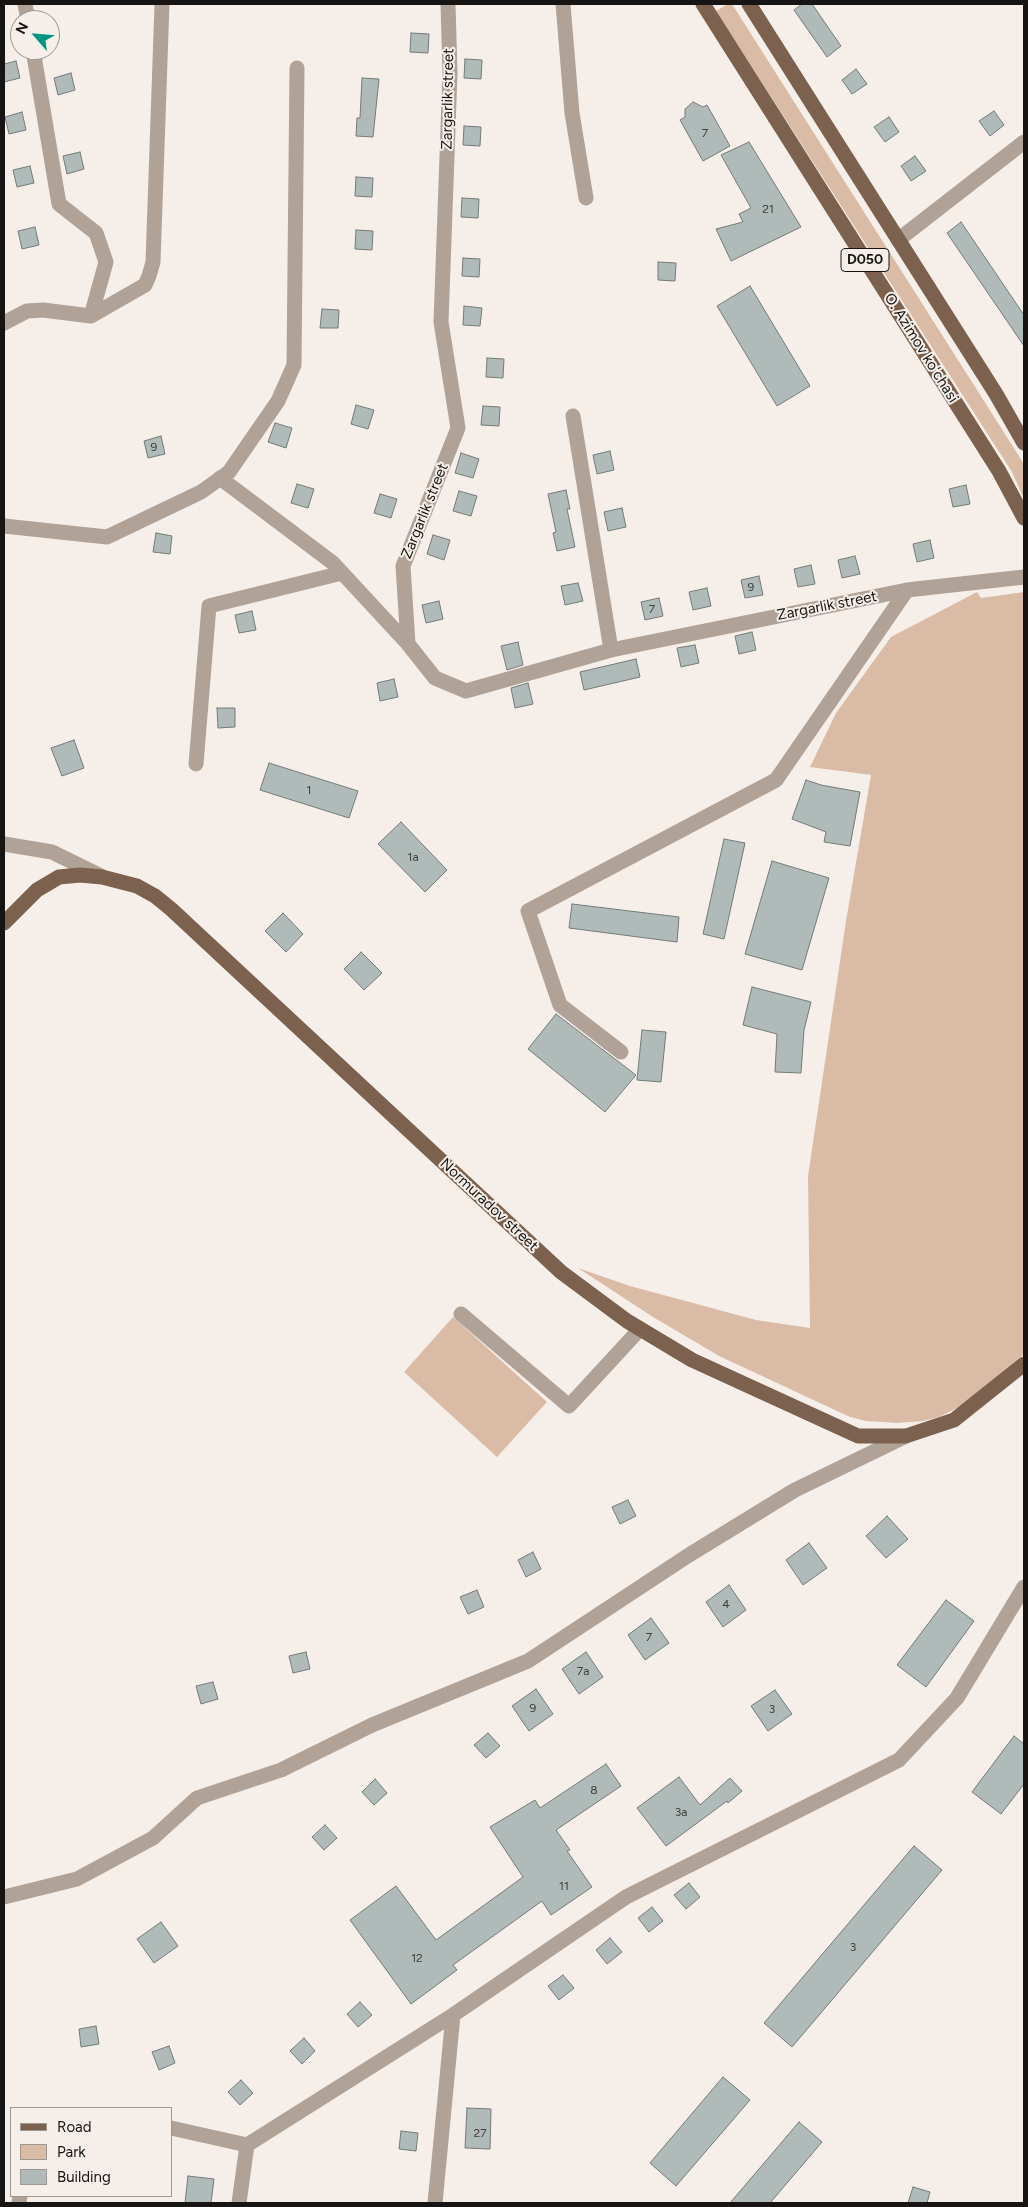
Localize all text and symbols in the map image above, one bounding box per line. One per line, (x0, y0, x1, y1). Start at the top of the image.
north arrow (10, 10, 60, 60)
text: N (12, 20, 32, 37)
street label: Zargarlik street (438, 48, 458, 150)
house number: 7 (702, 126, 708, 140)
house number: 21 (762, 202, 774, 216)
road number: D050 (841, 248, 889, 272)
street label: O. Azimov ko'chasi (880, 290, 962, 406)
house number: 9 (151, 440, 157, 454)
street label: Zargarlik street (398, 461, 452, 561)
house number: 9 (748, 580, 754, 594)
street label: Zargarlik street (776, 587, 878, 625)
house number: 7 (649, 602, 655, 616)
house number: 1 (307, 783, 311, 797)
house number: 1a (407, 850, 419, 864)
street label: Normuradov street (436, 1155, 542, 1255)
house number: 4 (722, 1597, 730, 1611)
house number: 7 (646, 1630, 652, 1644)
house number: 7a (577, 1664, 589, 1678)
house number: 9 (530, 1701, 536, 1715)
house number: 3 (769, 1702, 775, 1716)
house number: 8 (590, 1783, 598, 1797)
house number: 3a (675, 1805, 687, 1819)
house number: 11 (559, 1879, 569, 1893)
house number: 3 (850, 1940, 856, 1954)
house number: 12 (411, 1951, 423, 1965)
legend (10, 2107, 172, 2197)
text: Road (57, 2118, 92, 2136)
house number: 27 (473, 2126, 487, 2140)
text: Park (57, 2143, 86, 2161)
text: Building (57, 2168, 111, 2186)

